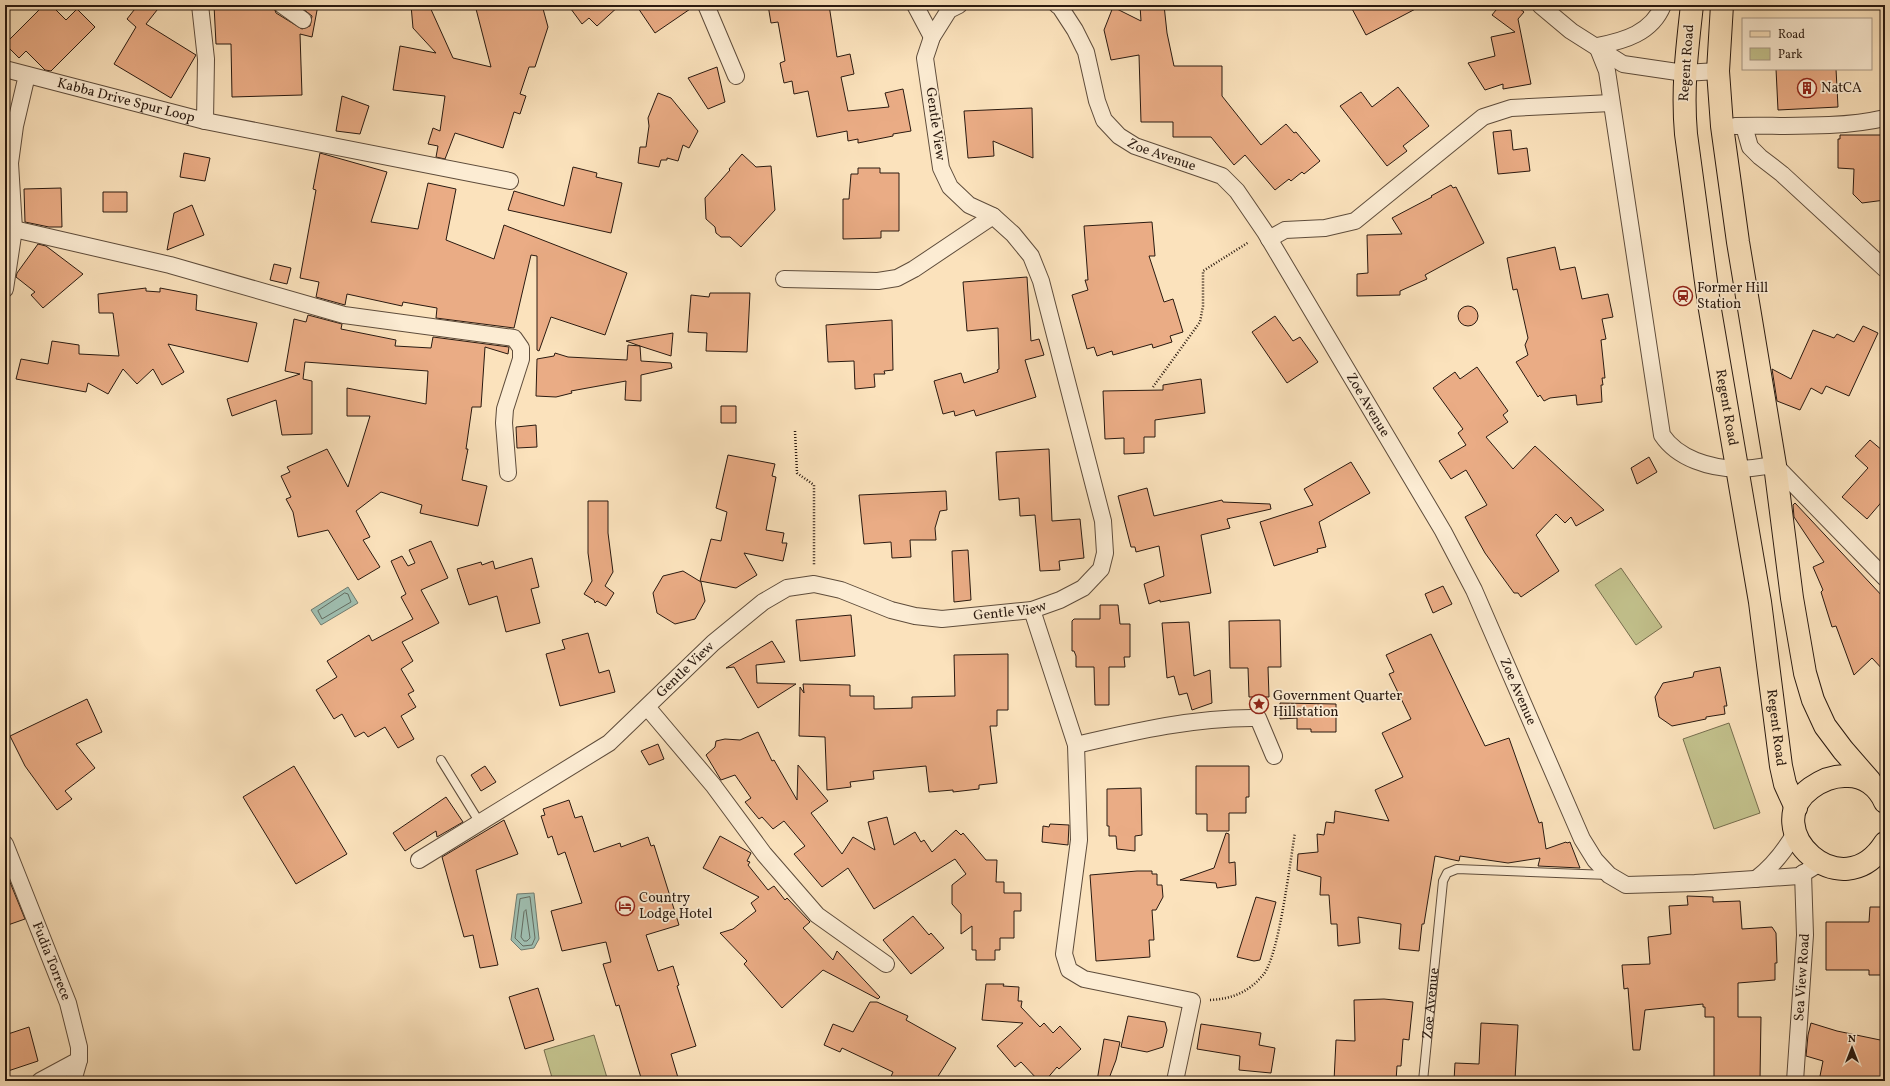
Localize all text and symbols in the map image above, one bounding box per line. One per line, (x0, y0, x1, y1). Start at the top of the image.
legend (1742, 18, 1872, 70)
street label: Regent Road (1675, 24, 1699, 102)
text: Road (1778, 27, 1805, 43)
text: Park (1778, 47, 1803, 63)
street label: Kabba Drive Spur Loop (55, 73, 197, 127)
building icon: NatCA (1796, 77, 1818, 99)
place label: NatCA (1821, 79, 1862, 98)
street label: Gentle View (920, 86, 950, 162)
street label: Zoe Avenue (1123, 134, 1199, 176)
place label: Former Hill Station (1697, 279, 1768, 314)
station icon: Former Hill Station (1672, 285, 1694, 307)
street label: Regent Road (1711, 368, 1743, 447)
street label: Zoe Avenue (1341, 369, 1395, 441)
street label: Gentle View (972, 596, 1049, 625)
street label: Gentle View (652, 637, 719, 702)
street label: Zoe Avenue (1495, 655, 1541, 728)
place label: Government Quarter Hillstation (1273, 687, 1402, 722)
street label: Regent Road (1762, 688, 1790, 767)
place icon: Government Quarter Hillstation (1248, 693, 1270, 715)
place label: Country Lodge Hotel (639, 889, 712, 924)
hotel icon: Country Lodge Hotel (614, 895, 636, 917)
street label: Fudia Torrece (27, 919, 76, 1003)
street label: Sea View Road (1790, 932, 1815, 1022)
street label: Zoe Avenue (1418, 966, 1444, 1040)
north arrow (1832, 1028, 1872, 1068)
text: N (1848, 1032, 1856, 1047)

